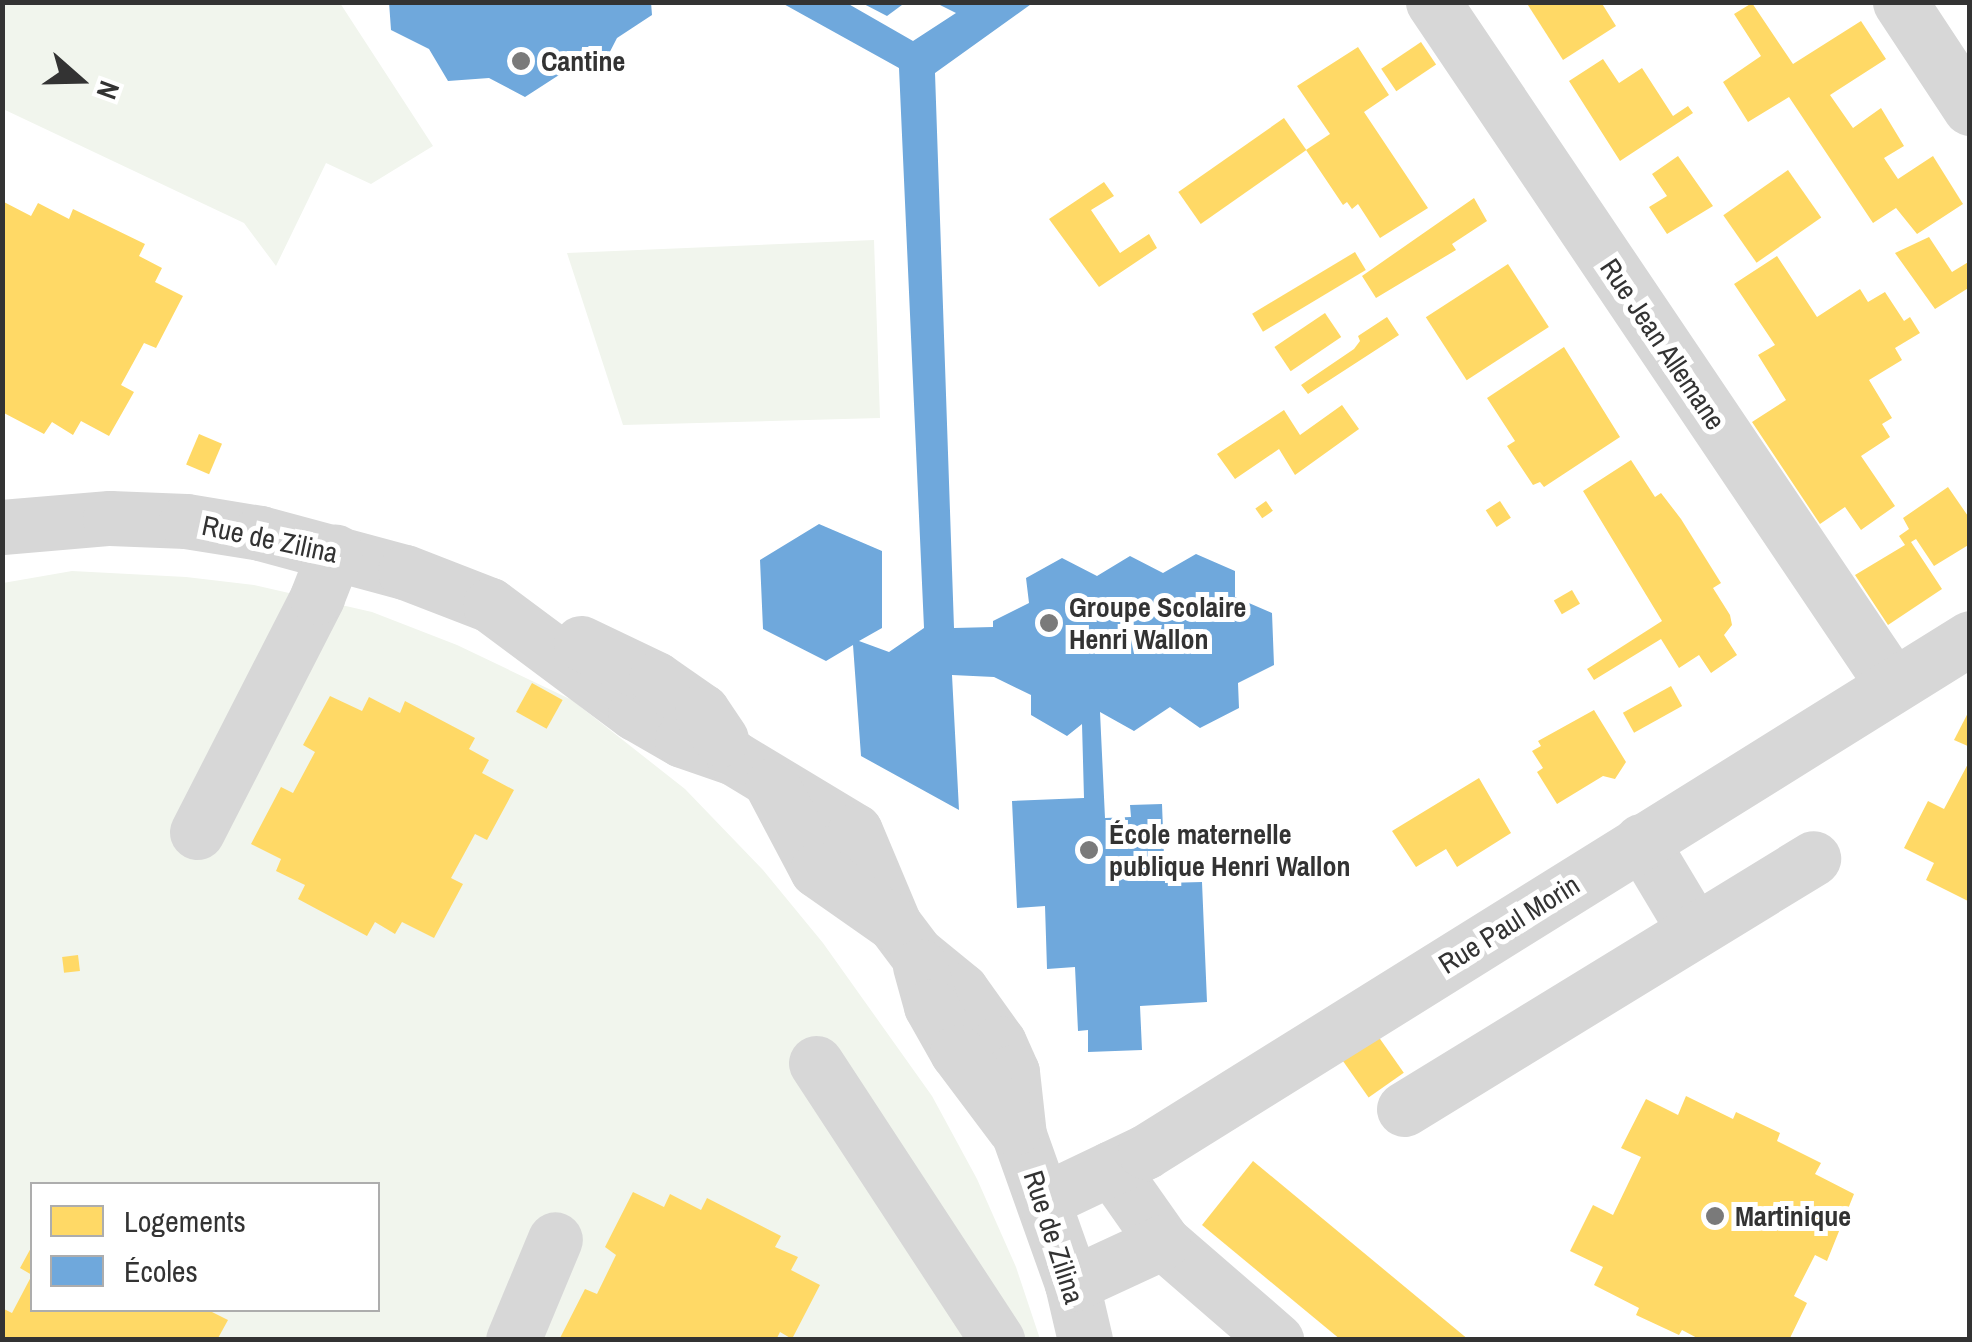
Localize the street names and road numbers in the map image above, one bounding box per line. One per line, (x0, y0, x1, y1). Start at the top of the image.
street label: Rue Jean Allemane (1593, 252, 1733, 436)
street label: Rue de Zilina (199, 508, 341, 570)
street label: Rue Paul Morin (1432, 867, 1586, 981)
street label: Rue de Zilina (1017, 1166, 1091, 1308)

